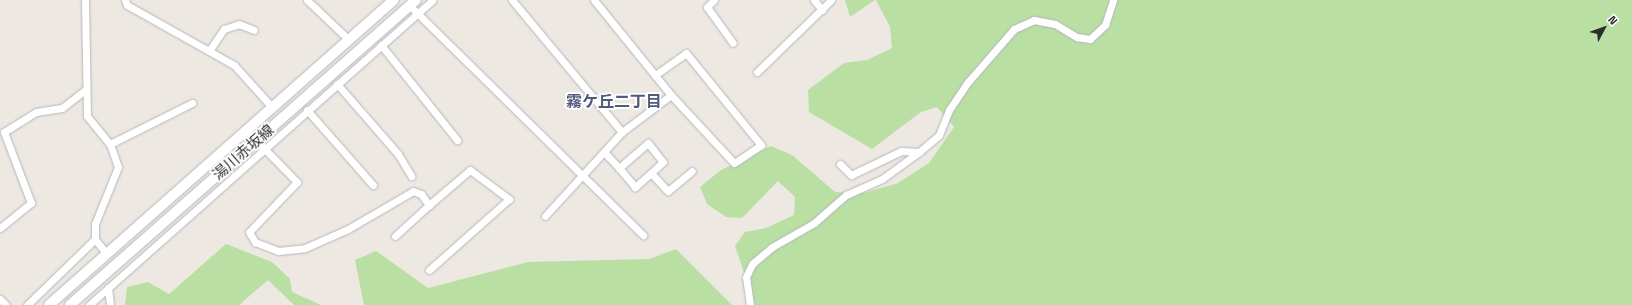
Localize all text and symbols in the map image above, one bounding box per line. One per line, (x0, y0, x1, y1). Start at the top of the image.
north arrow (1584, 8, 1624, 48)
text: N (1605, 13, 1621, 28)
district label: 霧ケ丘二丁目 (566, 92, 662, 112)
street label: 湯川赤坂線 (209, 121, 277, 183)

